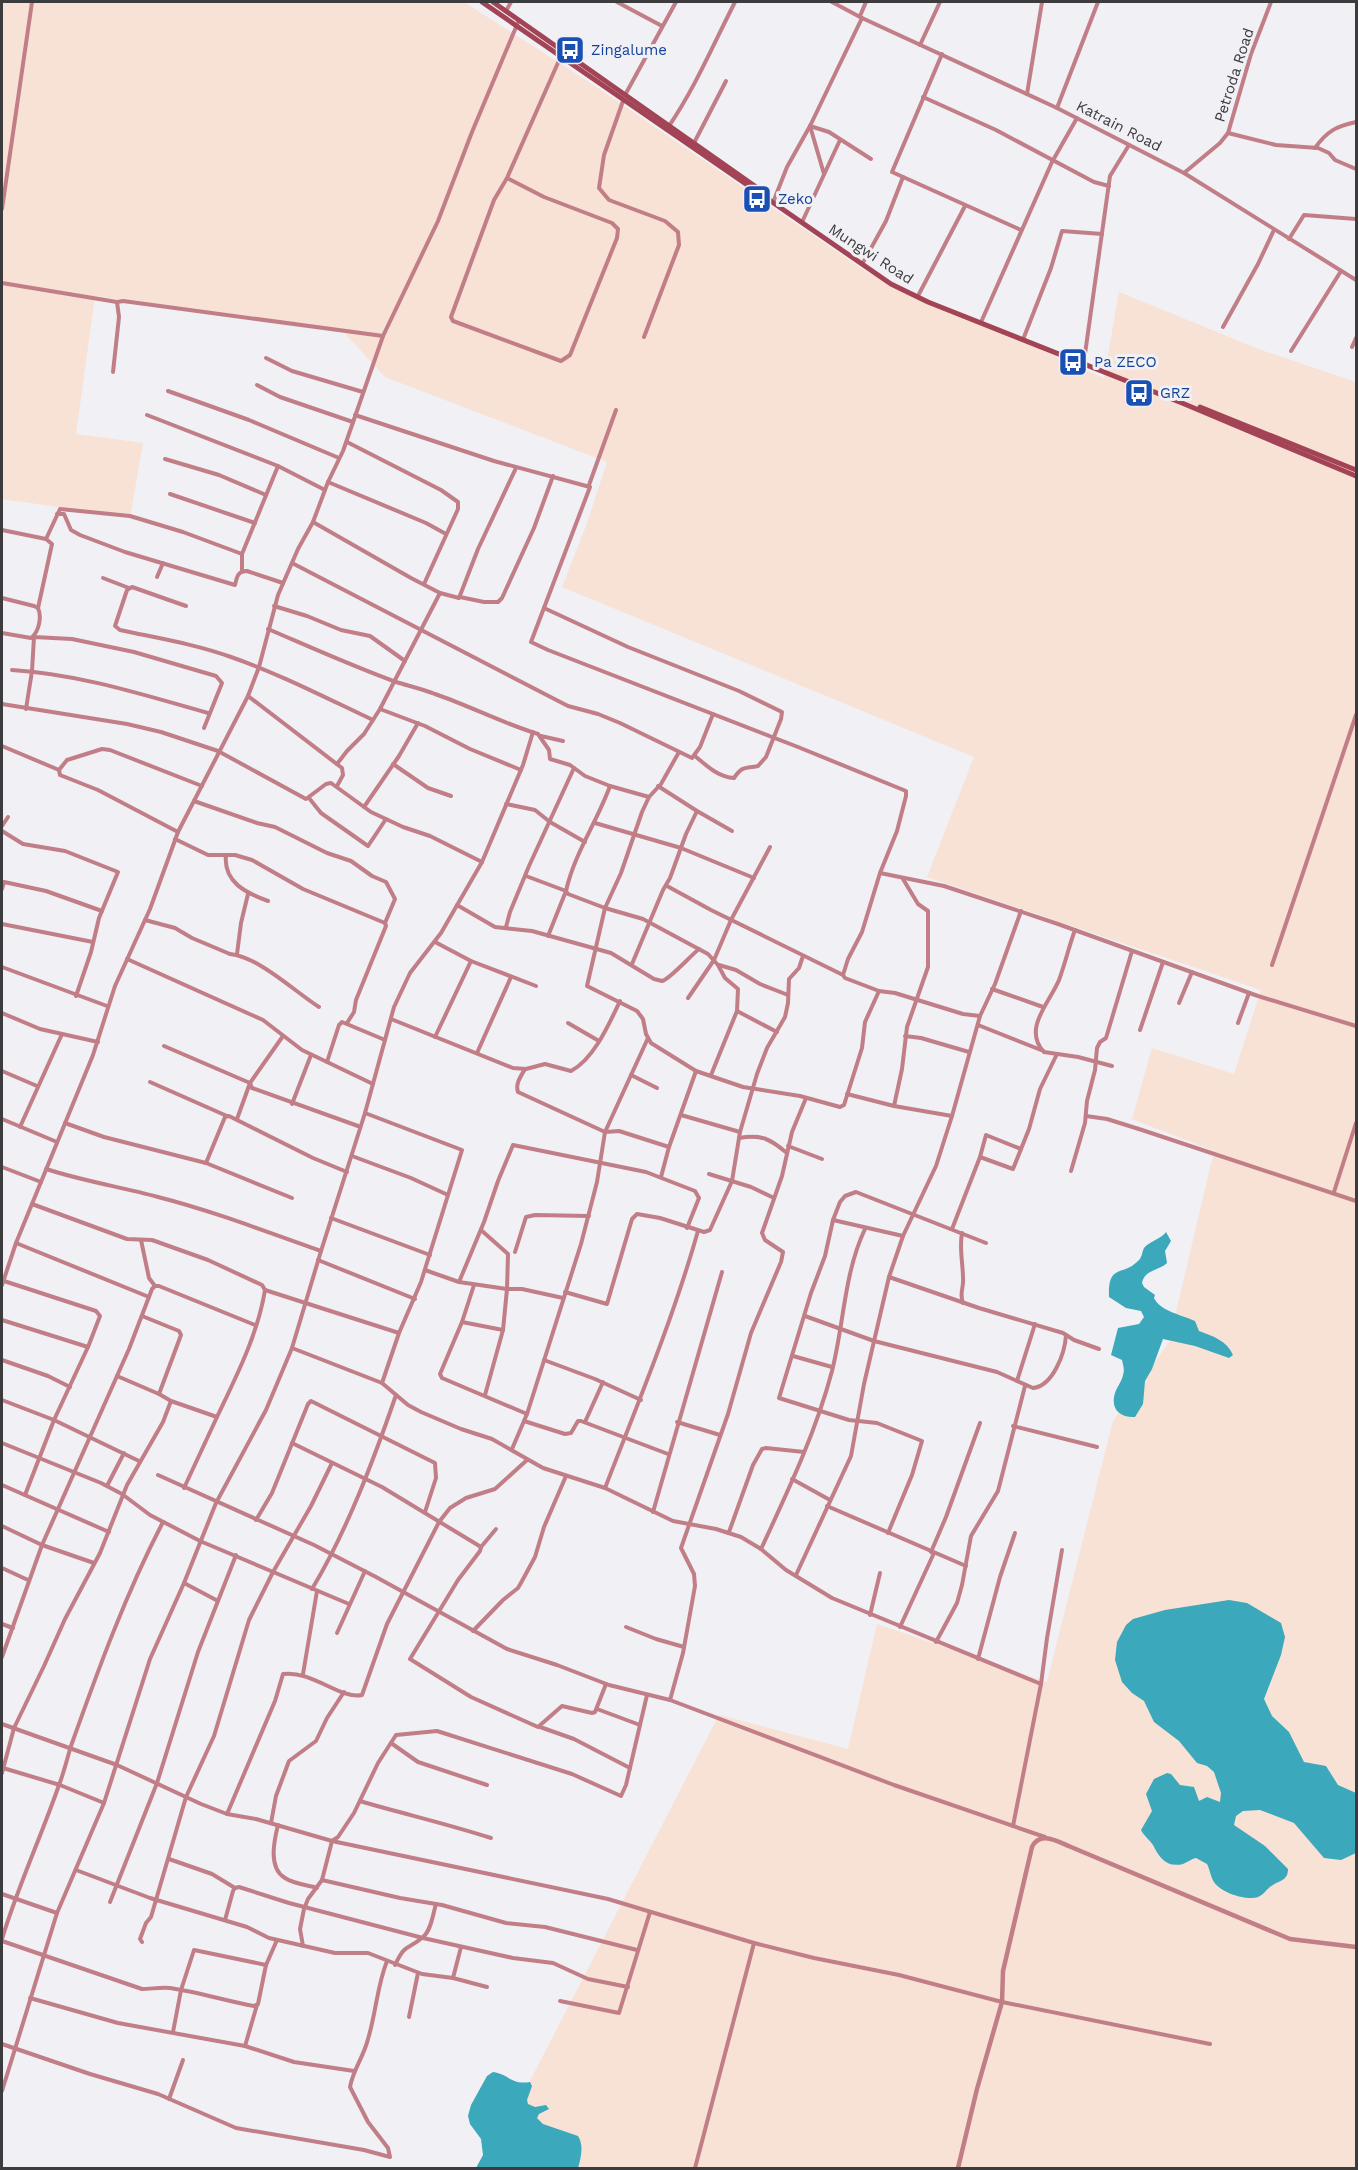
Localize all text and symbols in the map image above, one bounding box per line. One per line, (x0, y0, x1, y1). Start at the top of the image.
street label: Petroda Road (1210, 26, 1258, 124)
bus stop icon: Zingalume (554, 34, 586, 66)
place label: Zingalume (591, 41, 667, 59)
street label: Katrain Road (1073, 97, 1165, 155)
bus stop icon: Zeko (741, 183, 773, 215)
place label: Zeko (778, 190, 813, 208)
street label: Mungwi Road (825, 220, 917, 288)
bus stop icon: Pa ZECO (1057, 346, 1089, 378)
place label: Pa ZECO (1094, 353, 1157, 371)
bus stop icon: GRZ (1123, 377, 1155, 409)
place label: GRZ (1160, 384, 1190, 402)

